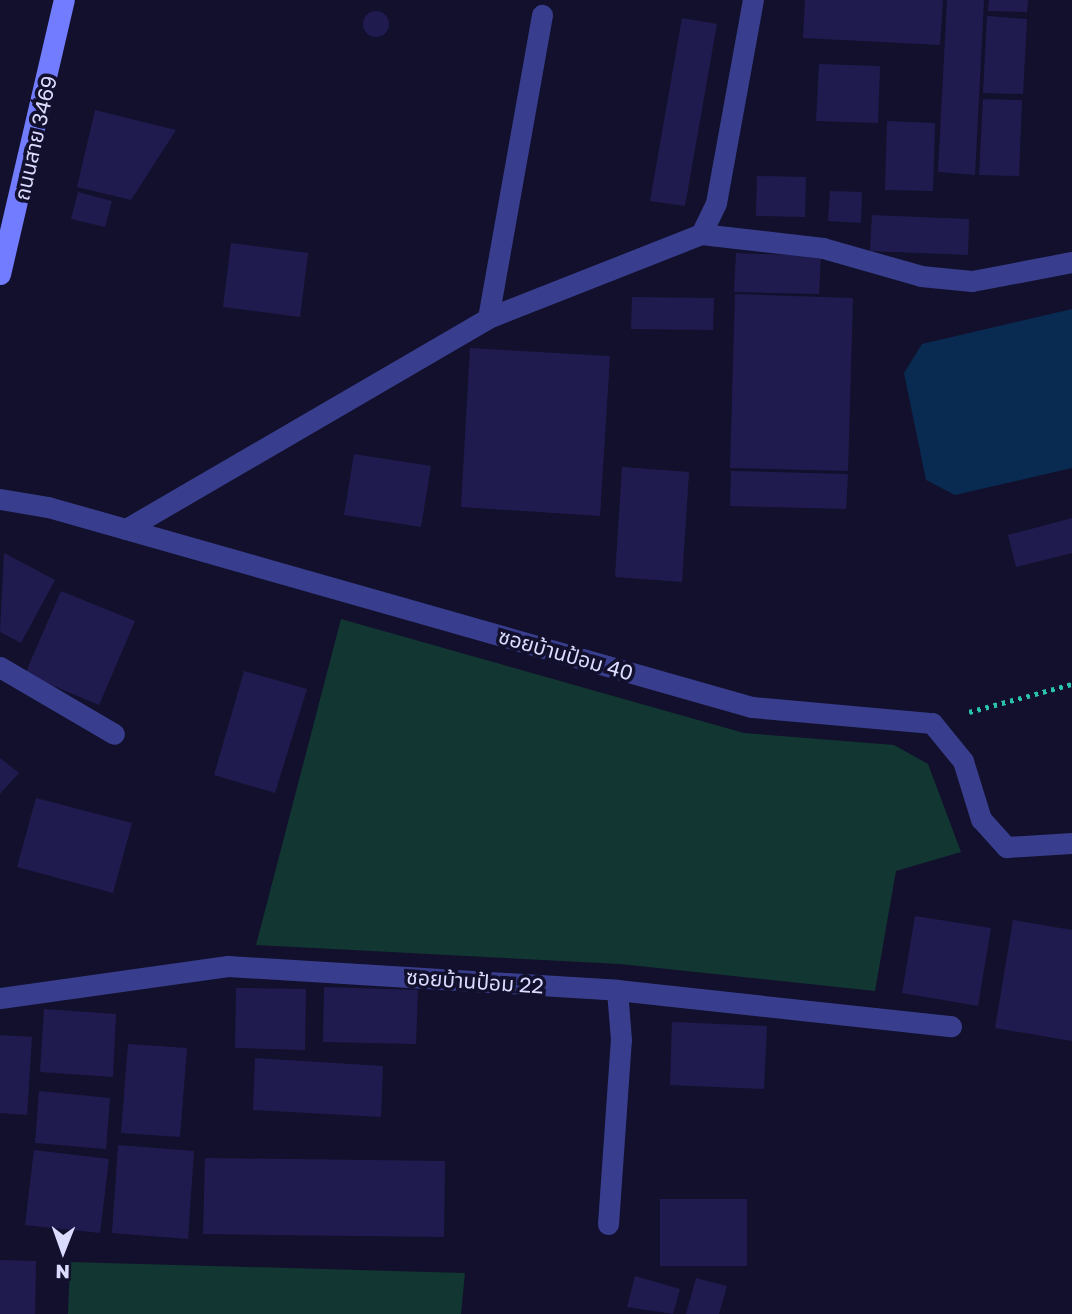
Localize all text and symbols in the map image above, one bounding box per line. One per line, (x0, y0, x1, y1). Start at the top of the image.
street label: ถนนสาย 3469 (8, 73, 62, 203)
street label: ซอยบ้านป้อม 40 (496, 623, 636, 685)
street label: ซอยบ้านป้อม 22 (406, 964, 544, 998)
north arrow (28, 1216, 98, 1286)
text: N (55, 1261, 70, 1284)

